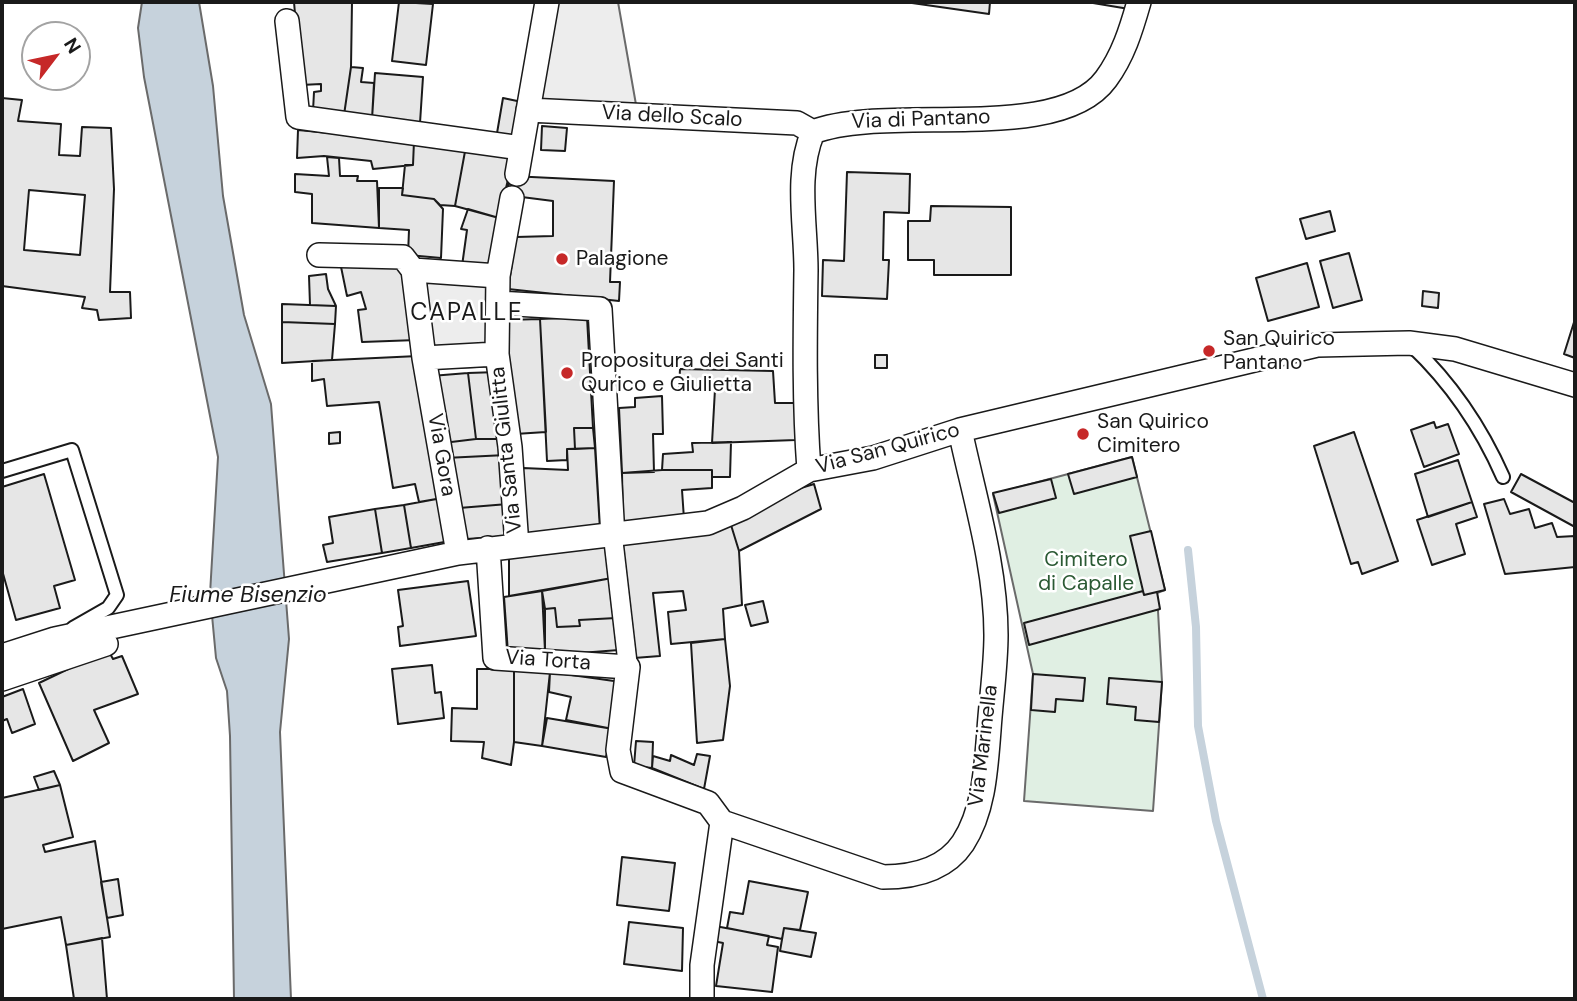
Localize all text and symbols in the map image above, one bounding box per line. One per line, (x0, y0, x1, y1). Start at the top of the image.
north arrow (21, 21, 91, 91)
text: N (58, 33, 87, 58)
street label: Via dello Scalo (601, 101, 743, 133)
street label: Via di Pantano (851, 105, 991, 135)
place label: Palagione (576, 246, 668, 272)
marker: Palagione (554, 251, 570, 267)
district label: CAPALLE (411, 300, 523, 328)
place label: San Quirico Pantano (1223, 326, 1335, 376)
marker: San Quirico Pantano (1201, 343, 1217, 359)
place label: Propositura dei Santi Qurico e Giulietta (581, 348, 784, 398)
street label: Via Santa Giulitta (486, 365, 528, 535)
marker: Propositura dei Santi Qurico e Giulietta (559, 365, 575, 381)
place label: San Quirico Cimitero (1097, 409, 1209, 459)
street label: Via Gora (421, 412, 461, 498)
street label: Via San Quirico (813, 418, 963, 480)
marker: San Quirico Cimitero (1075, 426, 1091, 442)
park label: Cimitero di Capalle (1038, 547, 1134, 597)
water label: Fiume Bisenzio (169, 582, 327, 610)
street label: Via Torta (504, 645, 592, 677)
street label: Via Marinella (964, 684, 1004, 808)

